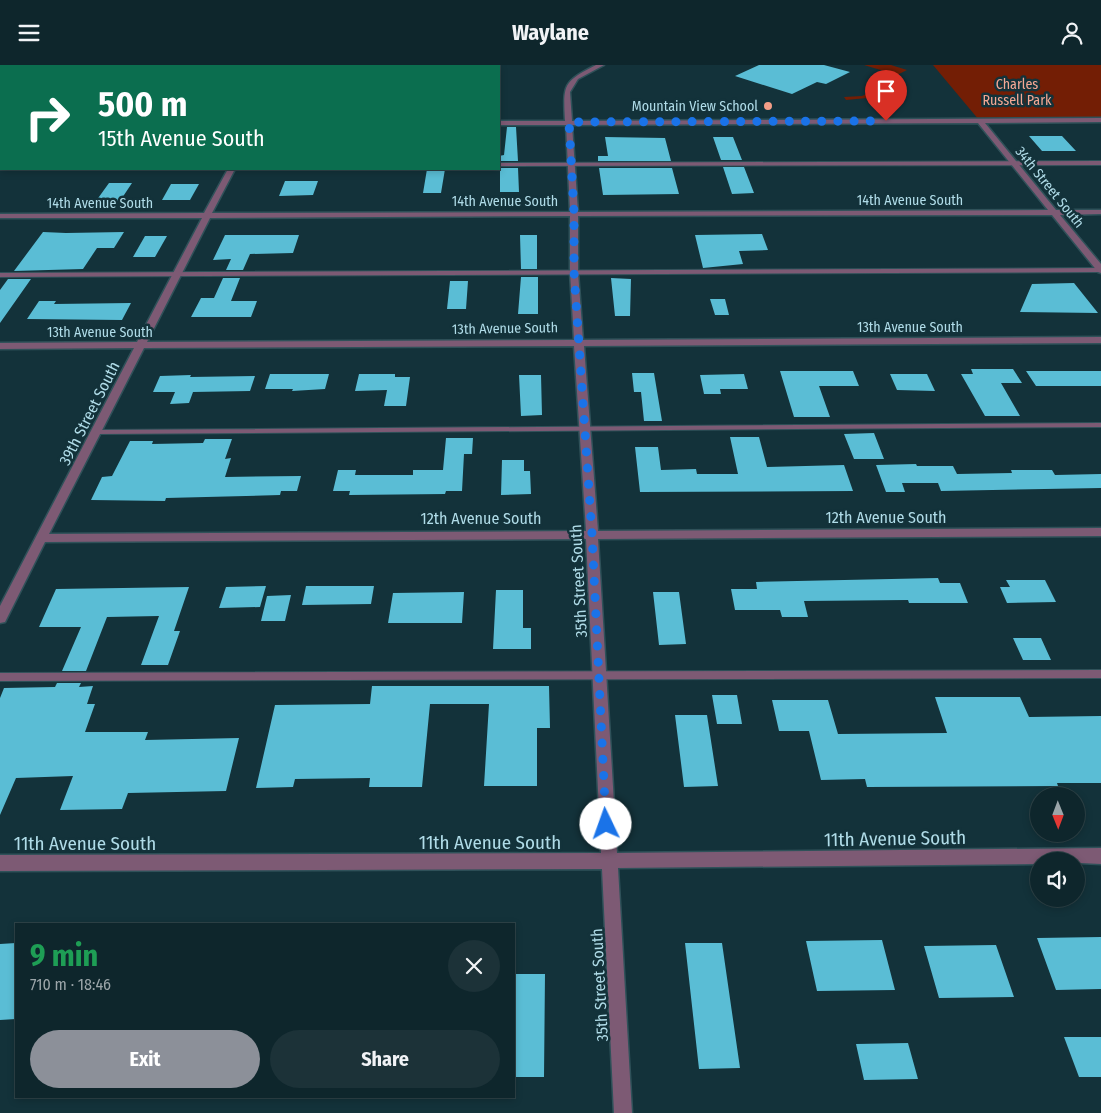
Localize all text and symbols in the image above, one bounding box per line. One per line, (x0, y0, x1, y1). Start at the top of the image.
icon: menu (15, 19, 43, 47)
text: Waylane (512, 19, 589, 46)
icon: person (1058, 19, 1086, 47)
pin (865, 70, 907, 121)
park label: Charles Russell Park (982, 76, 1052, 109)
icon: arrive (872, 77, 900, 105)
text: 500 m (98, 83, 187, 125)
icon: right (15, 85, 80, 150)
place label: Mountain View School (632, 98, 758, 115)
marker: Mountain View School (762, 100, 774, 112)
text: 15th Avenue South (98, 125, 265, 152)
street label: 34th Street South (1012, 143, 1088, 231)
street label: 14th Avenue South (857, 192, 963, 209)
street label: 14th Avenue South (452, 193, 558, 210)
street label: 14th Avenue South (47, 195, 153, 212)
street label: 13th Avenue South (452, 319, 558, 338)
street label: 13th Avenue South (857, 319, 963, 336)
street label: 13th Avenue South (47, 324, 153, 341)
street label: 39th Street South (55, 358, 124, 468)
street label: 12th Avenue South (826, 508, 946, 527)
street label: 12th Avenue South (421, 509, 541, 528)
street label: 35th Street South (566, 524, 591, 638)
north arrow (1030, 787, 1085, 843)
map controls (1030, 787, 1085, 907)
position arrow (579, 797, 631, 849)
street label: 11th Avenue South (824, 826, 966, 851)
street label: 11th Avenue South (419, 831, 561, 854)
street label: 11th Avenue South (14, 832, 156, 855)
button: sound (1030, 852, 1085, 907)
street label: 35th Street South (587, 928, 612, 1042)
text: 9 min (30, 938, 98, 974)
button: close (448, 940, 500, 992)
text: 710 m · 18:46 (30, 975, 111, 994)
button: Exit (30, 1030, 260, 1088)
button: Share (270, 1030, 500, 1088)

